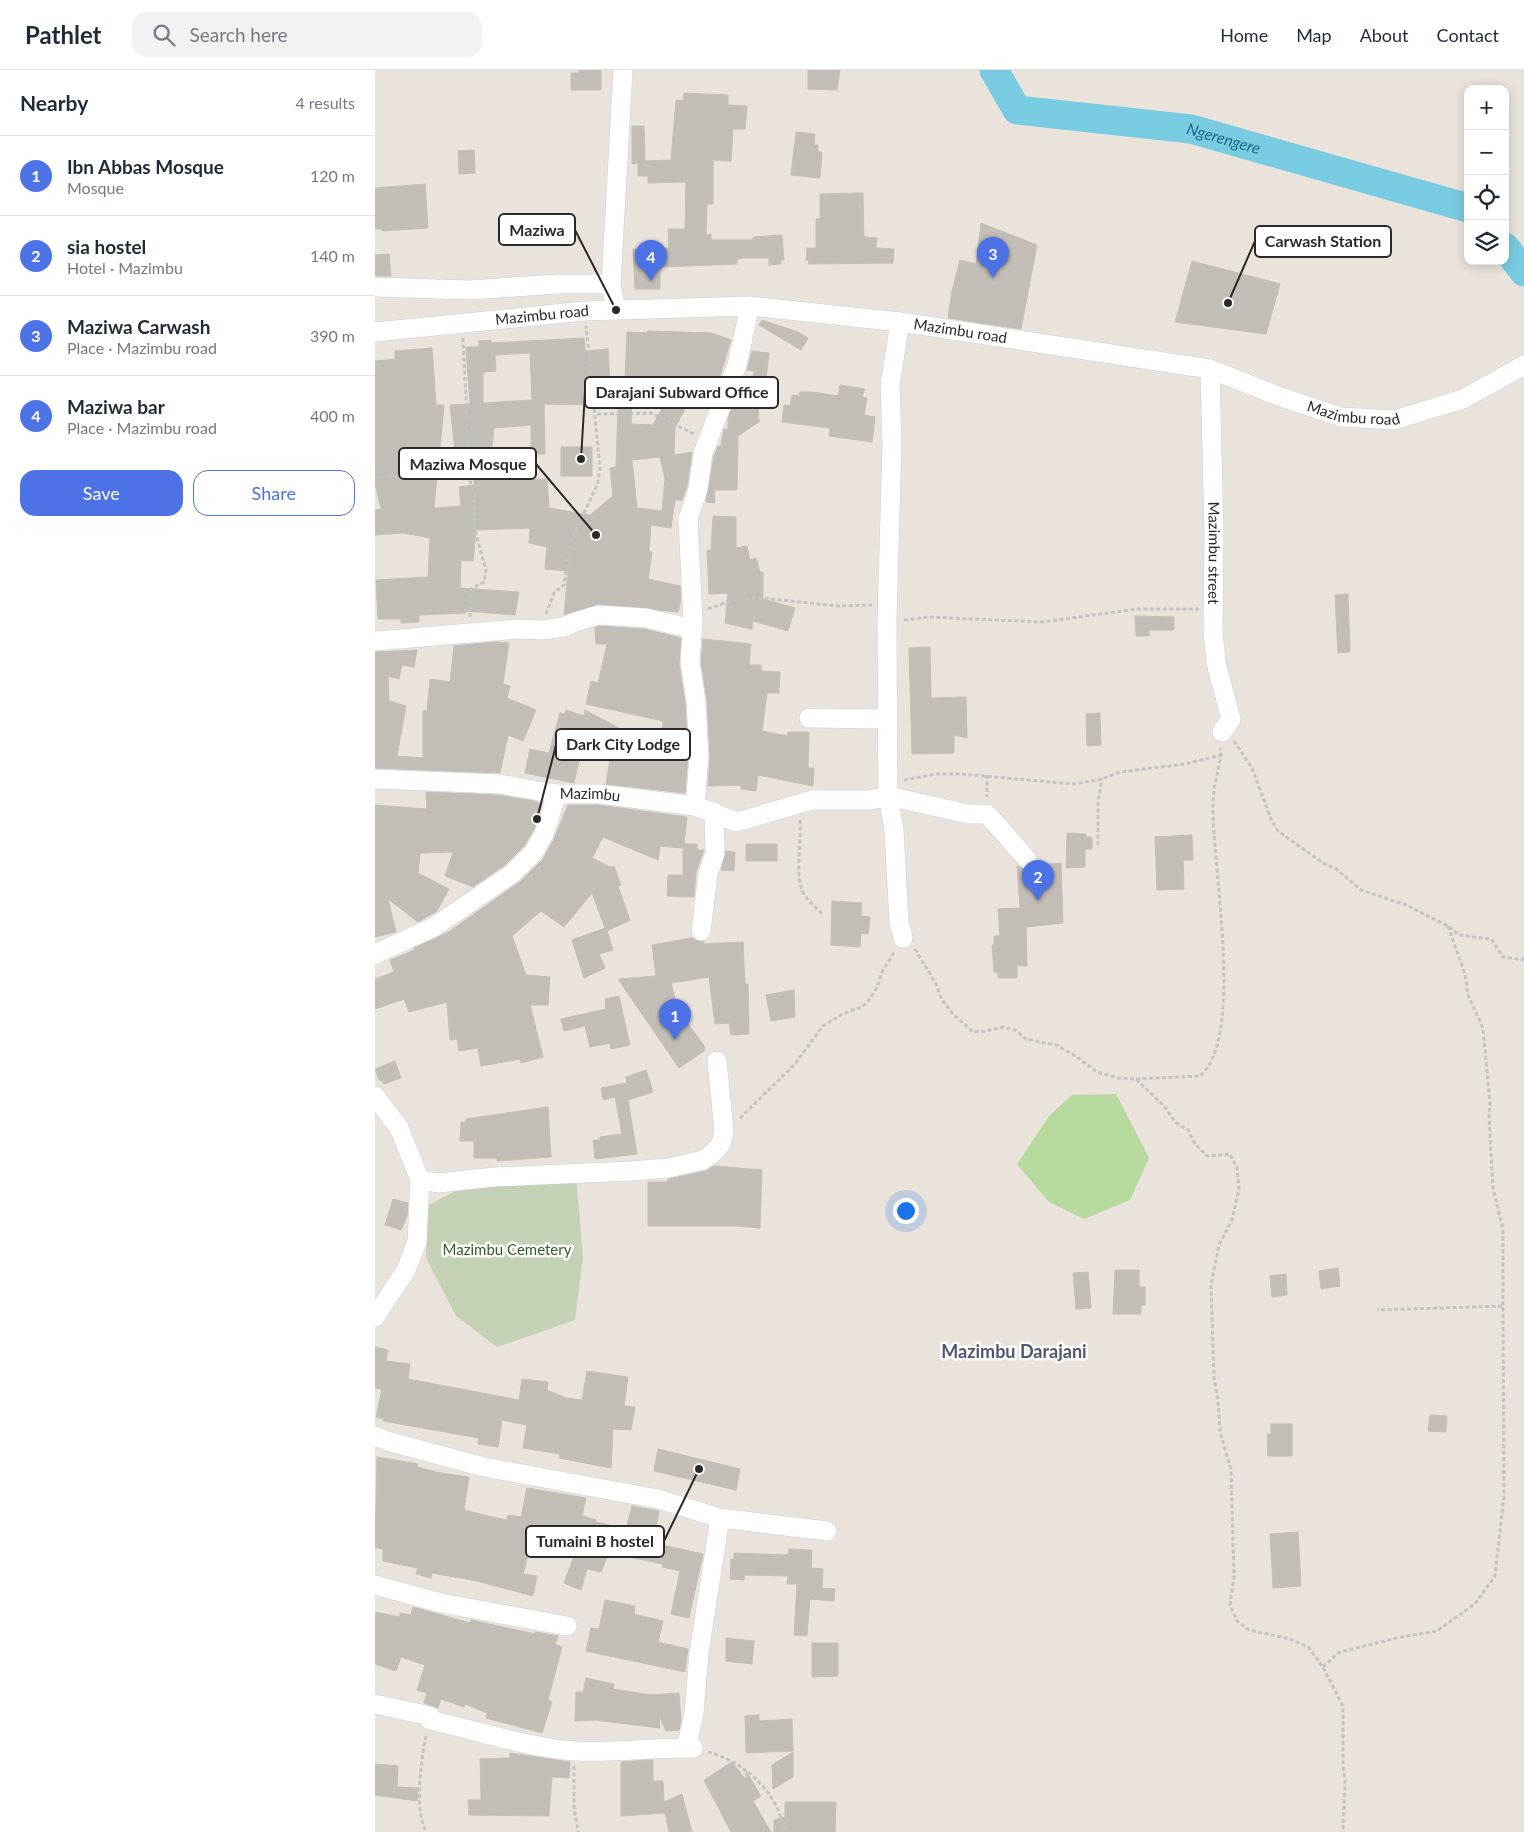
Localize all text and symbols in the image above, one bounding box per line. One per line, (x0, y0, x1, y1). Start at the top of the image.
search box (132, 12, 482, 57)
text: Pathlet (25, 20, 102, 49)
icon: search (150, 21, 178, 49)
text: Search here (190, 23, 288, 46)
text: Home (1220, 24, 1268, 46)
text: Map (1296, 24, 1332, 46)
text: About (1360, 24, 1409, 46)
text: Contact (1437, 24, 1499, 46)
map controls (1464, 85, 1509, 265)
button: + (1464, 85, 1509, 130)
text: Nearby (20, 90, 88, 115)
text: 4 results (295, 93, 355, 112)
water label: Ngerengere (1185, 118, 1263, 157)
button: − (1464, 130, 1509, 175)
text: Ibn Abbas Mosque (67, 155, 224, 178)
text: 1 (31, 166, 41, 185)
text: 120 m (310, 166, 355, 185)
button: locate (1464, 175, 1509, 220)
text: Mosque (67, 178, 124, 197)
callout: Maziwa (499, 214, 575, 245)
text: Maziwa (509, 220, 565, 239)
button: layers (1464, 220, 1509, 265)
callout: Carwash Station (1255, 226, 1391, 257)
text: Carwash Station (1265, 231, 1381, 250)
text: sia hostel (67, 235, 146, 258)
pin: 3 (977, 237, 1009, 278)
pin: 4 (635, 240, 667, 281)
text: 2 (31, 246, 41, 265)
text: 140 m (310, 246, 355, 265)
text: Hotel · Mazimbu (67, 258, 183, 277)
street label: Mazimbu road (494, 301, 590, 328)
street label: Mazimbu road (913, 314, 1008, 346)
text: Maziwa Carwash (67, 315, 210, 338)
text: 3 (31, 326, 41, 345)
text: 390 m (310, 326, 355, 345)
text: Place · Mazimbu road (67, 338, 217, 357)
callout: Darajani Subward Office (585, 377, 778, 408)
text: Darajani Subward Office (595, 382, 769, 401)
text: Maziwa bar (67, 395, 165, 418)
street label: Mazimbu road (1305, 396, 1402, 428)
text: 4 (31, 406, 41, 425)
text: 400 m (310, 406, 355, 425)
text: Place · Mazimbu road (67, 418, 217, 437)
callout: Maziwa Mosque (399, 448, 536, 479)
text: Maziwa Mosque (410, 454, 527, 473)
button: Save (20, 470, 183, 516)
button: Share (193, 470, 355, 516)
street label: Mazimbu street (1205, 501, 1224, 605)
callout: Dark City Lodge (556, 729, 690, 760)
text: Dark City Lodge (566, 734, 680, 753)
street label: Mazimbu (560, 784, 621, 805)
pin: 2 (1022, 860, 1054, 901)
pin: 1 (659, 999, 691, 1040)
your location (893, 1198, 919, 1224)
park label: Mazimbu Cemetery (443, 1240, 572, 1258)
district label: Mazimbu Darajani (941, 1340, 1087, 1362)
callout: Tumaini B hostel (526, 1526, 664, 1557)
text: Tumaini B hostel (536, 1531, 654, 1550)

